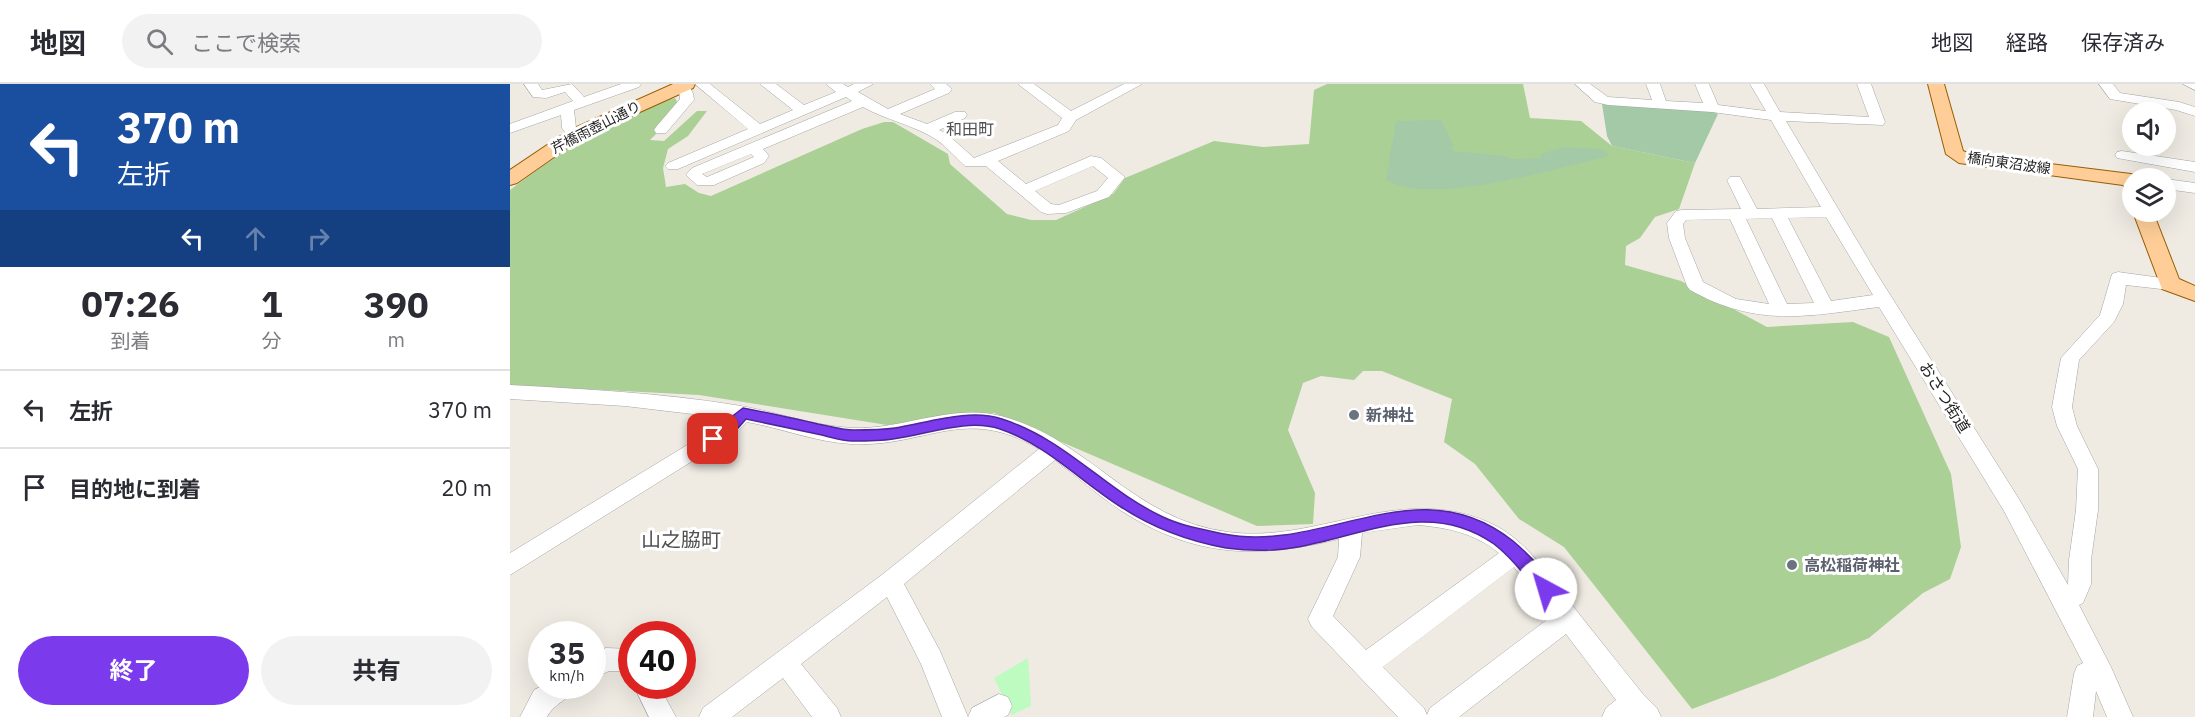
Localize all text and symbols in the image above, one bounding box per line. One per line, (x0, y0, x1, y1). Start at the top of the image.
search box (122, 14, 542, 68)
text: 地図 (30, 24, 86, 61)
icon: search (143, 25, 176, 58)
text: ここで検索 (191, 28, 301, 57)
text: 地図 (1931, 28, 1973, 56)
text: 経路 (2006, 28, 2048, 56)
text: 保存済み (2081, 28, 2165, 56)
street label: 芹橋雨壺山通り (548, 97, 644, 157)
text: 370 m (117, 100, 240, 155)
map controls (2122, 102, 2176, 222)
button: sound (2122, 102, 2176, 156)
icon: left (18, 108, 96, 186)
district label: 和田町 (946, 119, 994, 139)
street label: 橋向東沼波線 (1966, 148, 2052, 178)
text: 左折 (117, 156, 171, 191)
button: layers (2122, 168, 2176, 222)
icon: left (176, 222, 209, 255)
icon: ahead (239, 222, 272, 255)
icon: right (302, 222, 335, 255)
text: 07:26 (81, 280, 180, 327)
text: 1 (261, 280, 283, 327)
text: 390 (364, 281, 429, 328)
text: m (388, 326, 405, 353)
text: 到着 (110, 327, 150, 354)
text: 分 (262, 327, 282, 354)
street label: おさつ街道 (1915, 358, 1975, 436)
icon: left (18, 393, 51, 426)
text: 370 m (428, 395, 492, 424)
text: 左折 (69, 396, 113, 425)
place label: 新神社 (1366, 405, 1414, 425)
marker: 新神社 (1347, 408, 1361, 422)
pin (687, 413, 738, 464)
icon: arrive (696, 422, 729, 455)
icon: arrive (18, 471, 51, 504)
text: 20 m (441, 473, 492, 502)
text: 目的地に到着 (69, 474, 201, 503)
district label: 山之脇町 (641, 526, 721, 553)
place label: 高松稲荷神社 (1804, 555, 1900, 575)
position arrow (1514, 557, 1578, 621)
marker: 高松稲荷神社 (1785, 558, 1799, 572)
speed limit sign: 40 (618, 621, 696, 699)
text: 35 (549, 633, 585, 672)
button: 終了 (18, 636, 249, 705)
button: 共有 (261, 636, 492, 705)
text: km/h (549, 666, 585, 685)

